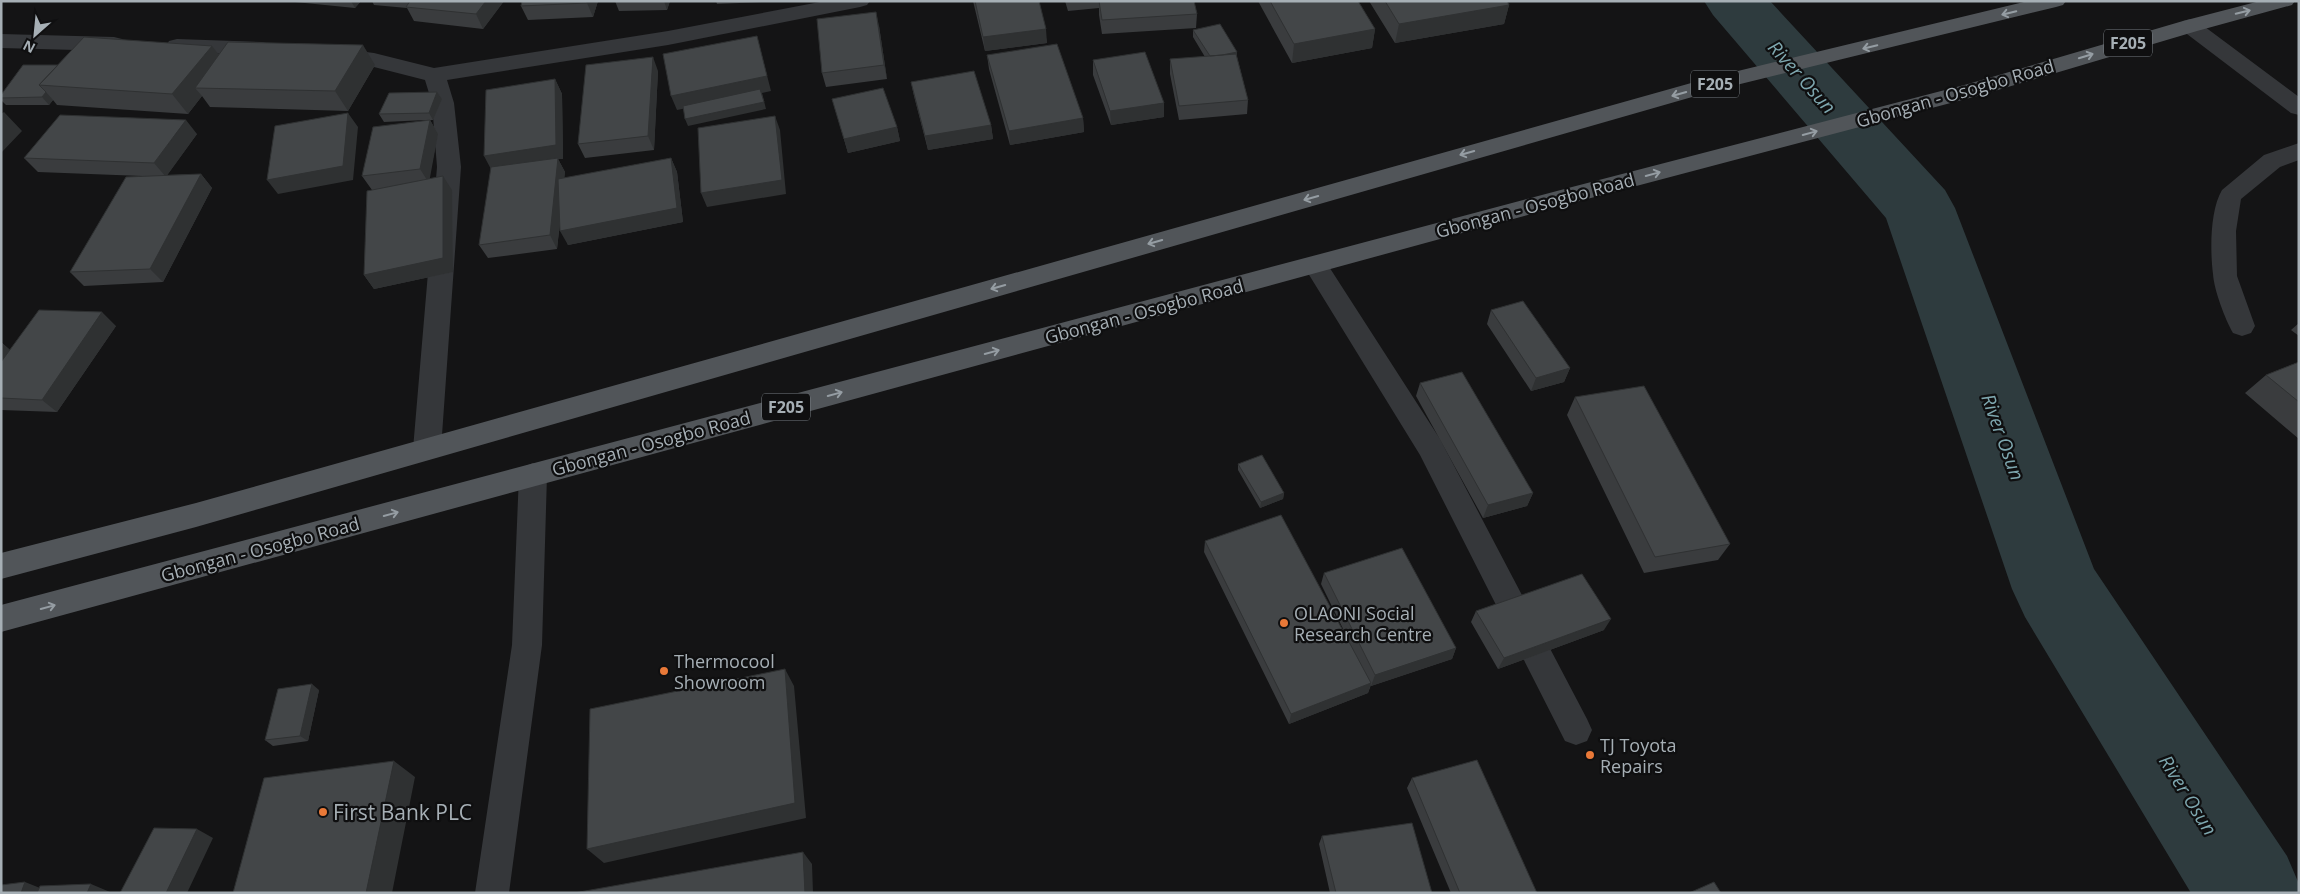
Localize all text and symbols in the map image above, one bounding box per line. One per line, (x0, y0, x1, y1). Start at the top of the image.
one-way arrow (2234, 7, 2250, 16)
one-way arrow (2002, 9, 2018, 18)
north arrow (10, 10, 60, 60)
road number: F205 (2104, 29, 2152, 56)
water label: River Osun (1762, 35, 1842, 119)
text: N (19, 36, 38, 58)
one-way arrow (1863, 43, 1879, 52)
one-way arrow (2078, 50, 2094, 60)
street label: Gbongan - Osogbo Road (1853, 53, 2057, 133)
road number: F205 (1691, 70, 1739, 98)
one-way arrow (1671, 90, 1687, 99)
one-way arrow (1801, 127, 1817, 137)
one-way arrow (1460, 149, 1476, 159)
street label: Gbongan - Osogbo Road (1433, 167, 1637, 243)
one-way arrow (1644, 168, 1660, 178)
one-way arrow (1303, 193, 1319, 203)
one-way arrow (1147, 238, 1163, 247)
street label: Gbongan - Osogbo Road (1042, 273, 1246, 349)
one-way arrow (991, 282, 1007, 292)
one-way arrow (984, 347, 1000, 356)
one-way arrow (827, 389, 843, 398)
water label: River Osun (1975, 390, 2031, 484)
road number: F205 (762, 394, 810, 421)
street label: Gbongan - Osogbo Road (549, 405, 753, 481)
one-way arrow (382, 508, 398, 518)
street label: Gbongan - Osogbo Road (158, 511, 362, 587)
one-way arrow (40, 601, 56, 611)
place label: OLAONI Social Research Centre (1294, 601, 1432, 646)
marker: OLAONI Social Research Centre (1278, 617, 1290, 629)
place label: Thermocool Showroom (674, 649, 775, 694)
marker: Thermocool Showroom (658, 665, 670, 677)
place label: TJ Toyota Repairs (1600, 733, 1676, 778)
marker: TJ Toyota Repairs (1584, 749, 1596, 761)
water label: River Osun (2153, 750, 2223, 840)
place label: First Bank PLC (333, 798, 472, 826)
marker: First Bank PLC (317, 806, 329, 818)

